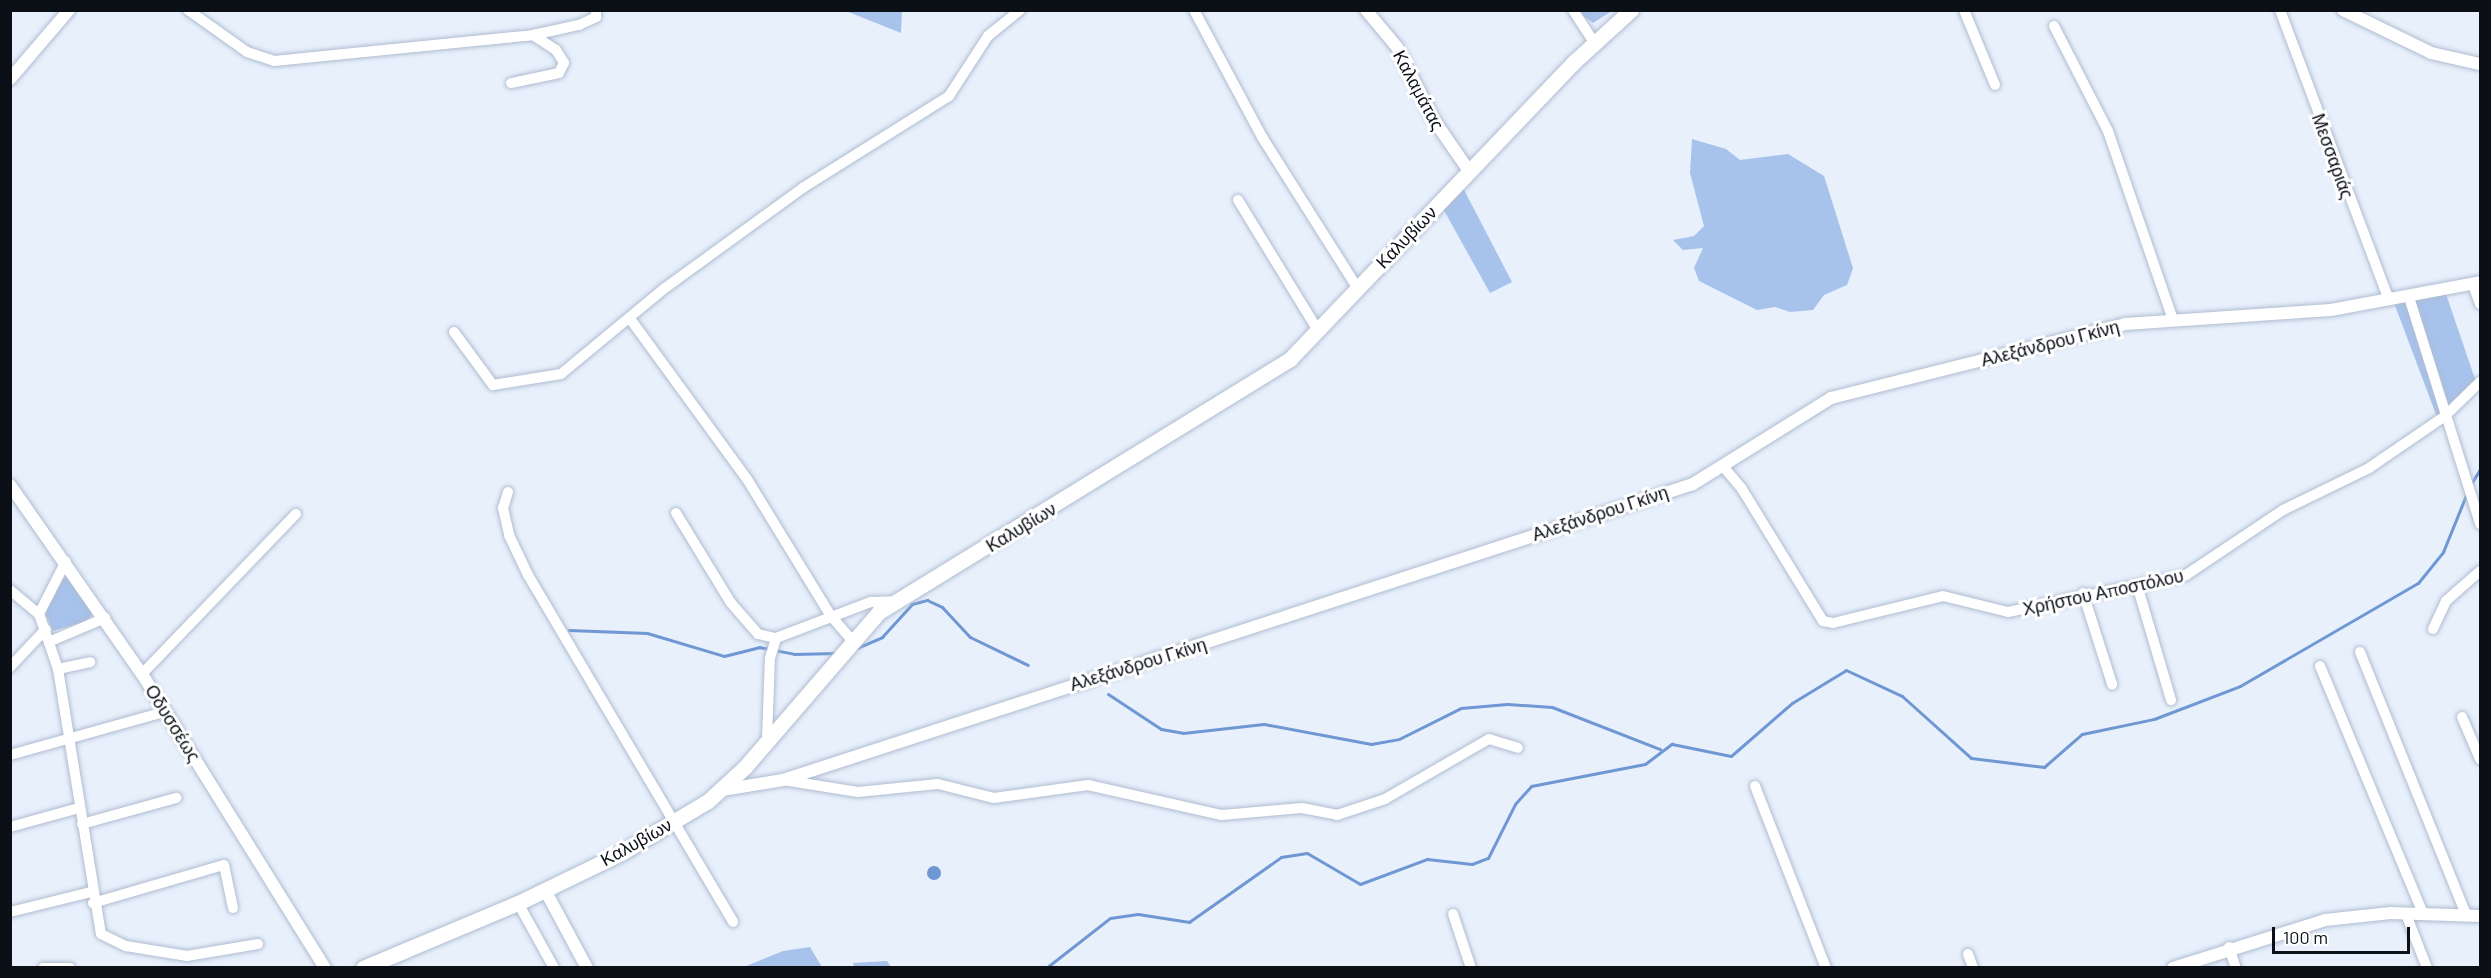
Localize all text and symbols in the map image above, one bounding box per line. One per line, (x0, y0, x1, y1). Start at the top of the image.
street label: Καλαμάτας (1389, 46, 1449, 134)
street label: Μεσσαριάς (2308, 111, 2358, 201)
street label: Καλυβίων (1371, 201, 1441, 273)
street label: Αλεξάνδρου Γκίνη (1979, 315, 2121, 371)
street label: Αλεξάνδρου Γκίνη (1529, 481, 1671, 545)
street label: Καλυβίων (982, 498, 1060, 556)
street label: Χρήστου Αποστόλου (2021, 564, 2185, 620)
street label: Αλεξάνδρου Γκίνη (1067, 633, 1209, 695)
street label: Οδυσσέως (141, 680, 205, 766)
street label: Καλυβίων (597, 814, 675, 870)
scale bar (2275, 915, 2413, 953)
text: 100 m (2283, 926, 2328, 948)

